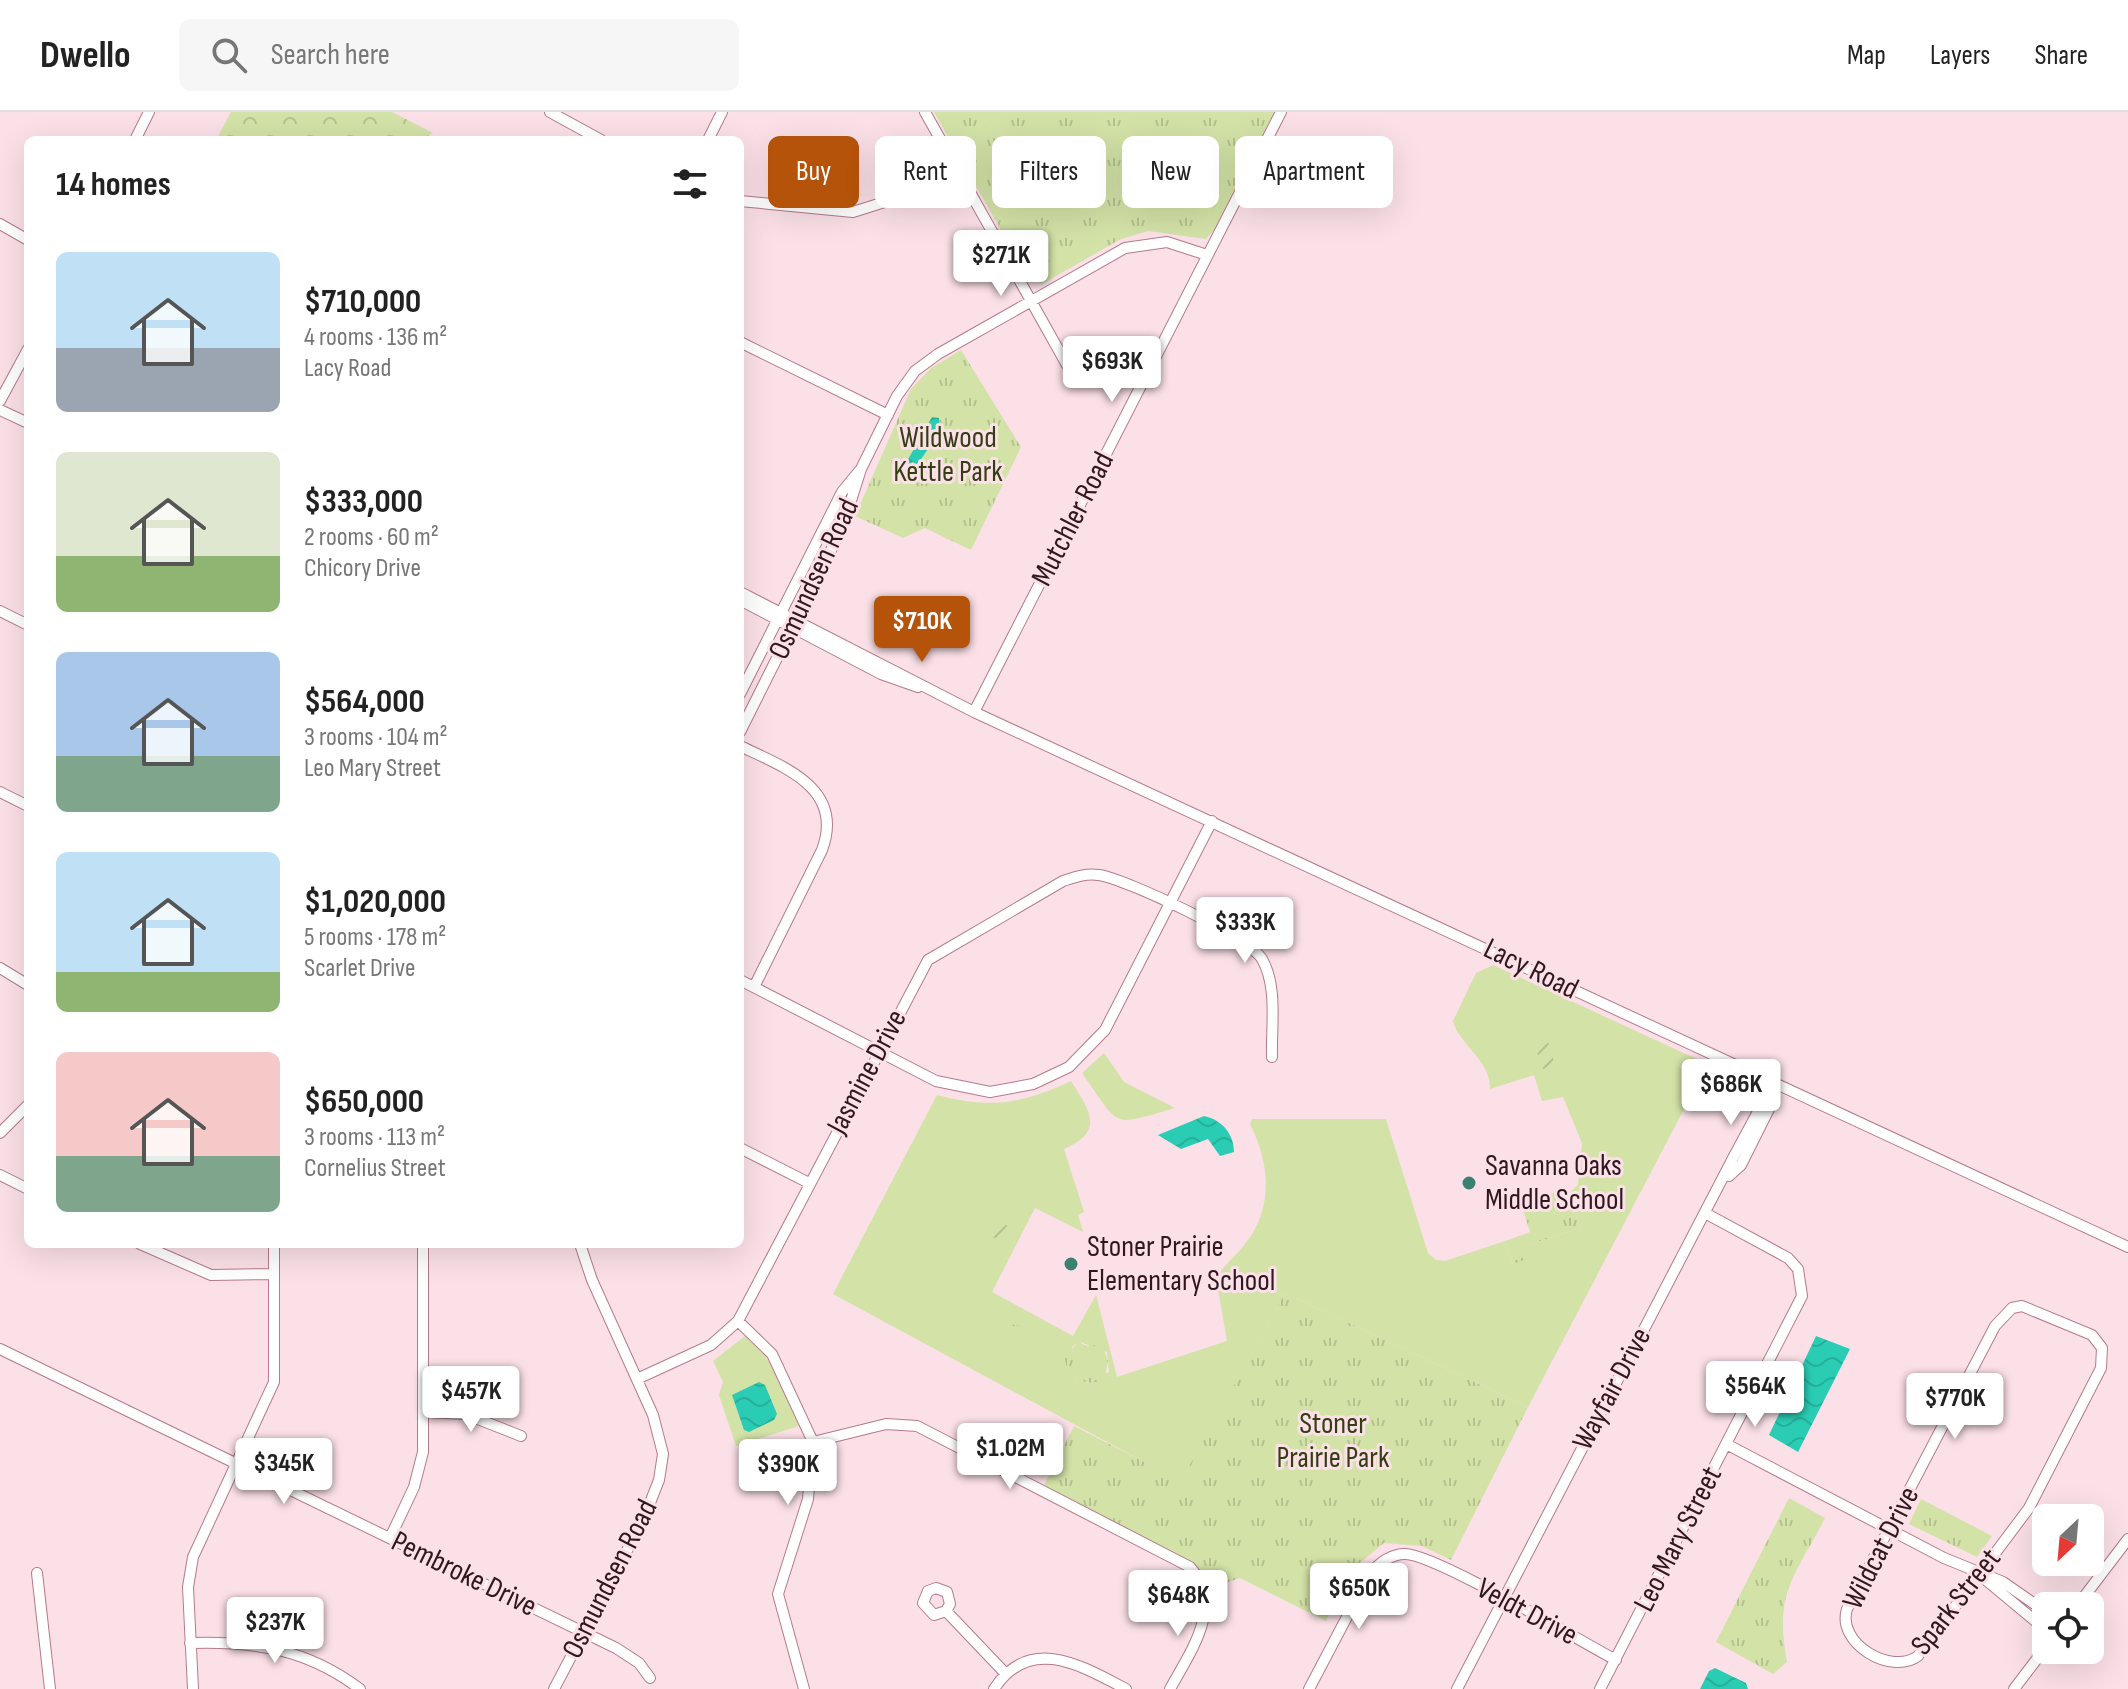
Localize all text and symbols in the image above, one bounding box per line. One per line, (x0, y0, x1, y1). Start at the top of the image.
search box (179, 19, 739, 91)
text: Dwello (40, 33, 131, 78)
icon: search (207, 33, 251, 77)
text: Search here (271, 37, 390, 73)
text: Map (1847, 39, 1886, 72)
text: Layers (1930, 39, 1990, 72)
text: Share (2034, 39, 2088, 72)
chip: Buy (768, 136, 859, 208)
chip: Rent (875, 136, 976, 208)
chip: Filters (992, 136, 1106, 208)
chip: New (1122, 136, 1219, 208)
chip: Apartment (1235, 136, 1393, 208)
icon: filters (668, 162, 712, 206)
text: 14 homes (56, 164, 171, 205)
pin: $271K (945, 230, 1057, 298)
text: $271K (971, 240, 1031, 271)
text: $710,000 (304, 281, 421, 322)
icon: home (120, 284, 216, 380)
text: 4 rooms · 136 m² (304, 322, 447, 353)
pin: $693K (1056, 336, 1168, 404)
text: $693K (1081, 346, 1143, 377)
text: Lacy Road (304, 353, 391, 384)
park label: Wildwood Kettle Park (893, 420, 1003, 490)
street label: Mutchler Road (1024, 446, 1122, 592)
text: $333,000 (304, 481, 423, 522)
icon: home (120, 484, 216, 580)
street label: Osmundsen Road (761, 493, 867, 665)
text: 2 rooms · 60 m² (304, 522, 439, 553)
text: Chicory Drive (304, 553, 421, 584)
pin: $710K (866, 596, 978, 664)
text: $710K (892, 606, 952, 637)
text: $564,000 (304, 681, 425, 722)
icon: home (120, 684, 216, 780)
text: 3 rooms · 104 m² (304, 722, 448, 753)
text: Leo Mary Street (304, 753, 441, 784)
text: $1,020,000 (304, 881, 446, 922)
icon: home (120, 884, 216, 980)
pin: $333K (1189, 897, 1301, 965)
text: $333K (1214, 907, 1276, 938)
text: 5 rooms · 178 m² (304, 922, 446, 953)
street label: Lacy Road (1478, 931, 1584, 1007)
text: Scarlet Drive (304, 953, 415, 984)
street label: Jasmine Drive (819, 1004, 915, 1141)
pin: $686K (1675, 1059, 1787, 1127)
text: $686K (1700, 1069, 1762, 1100)
text: $650,000 (304, 1081, 424, 1122)
icon: home (120, 1084, 216, 1180)
text: 3 rooms · 113 m² (304, 1122, 445, 1153)
place label: Savanna Oaks Middle School (1485, 1148, 1624, 1218)
text: Cornelius Street (304, 1153, 446, 1184)
marker: Savanna Oaks Middle School (1460, 1174, 1478, 1192)
place label: Stoner Prairie Elementary School (1087, 1229, 1275, 1299)
marker: Stoner Prairie Elementary School (1062, 1255, 1080, 1273)
street label: Wayfair Drive (1565, 1322, 1659, 1456)
pin: $564K (1699, 1361, 1811, 1429)
pin: $457K (415, 1366, 527, 1434)
text: $564K (1724, 1371, 1786, 1402)
pin: $770K (1899, 1373, 2011, 1441)
text: $457K (440, 1376, 502, 1407)
text: $770K (1924, 1383, 1986, 1414)
park label: Stoner Prairie Park (1277, 1406, 1390, 1476)
pin: $1.02M (945, 1423, 1075, 1491)
text: $1.02M (975, 1433, 1045, 1464)
pin: $345K (228, 1438, 340, 1506)
pin: $390K (732, 1439, 844, 1507)
text: $345K (253, 1448, 315, 1479)
text: $390K (757, 1449, 819, 1480)
street label: Leo Mary Street (1626, 1460, 1730, 1618)
street label: Wildcat Drive (1835, 1481, 1927, 1615)
street label: Osmundsen Road (555, 1494, 665, 1664)
north arrow (2032, 1504, 2104, 1576)
map controls (2032, 1504, 2104, 1664)
street label: Pembroke Drive (385, 1523, 543, 1625)
street label: Spark Street (1903, 1542, 2009, 1662)
pin: $650K (1303, 1563, 1415, 1631)
pin: $648K (1122, 1570, 1234, 1638)
street label: Veldt Drive (1470, 1571, 1584, 1653)
text: $650K (1328, 1573, 1390, 1604)
text: $648K (1146, 1580, 1210, 1611)
button: locate (2032, 1592, 2104, 1664)
pin: $237K (219, 1597, 331, 1665)
text: $237K (245, 1607, 305, 1638)

